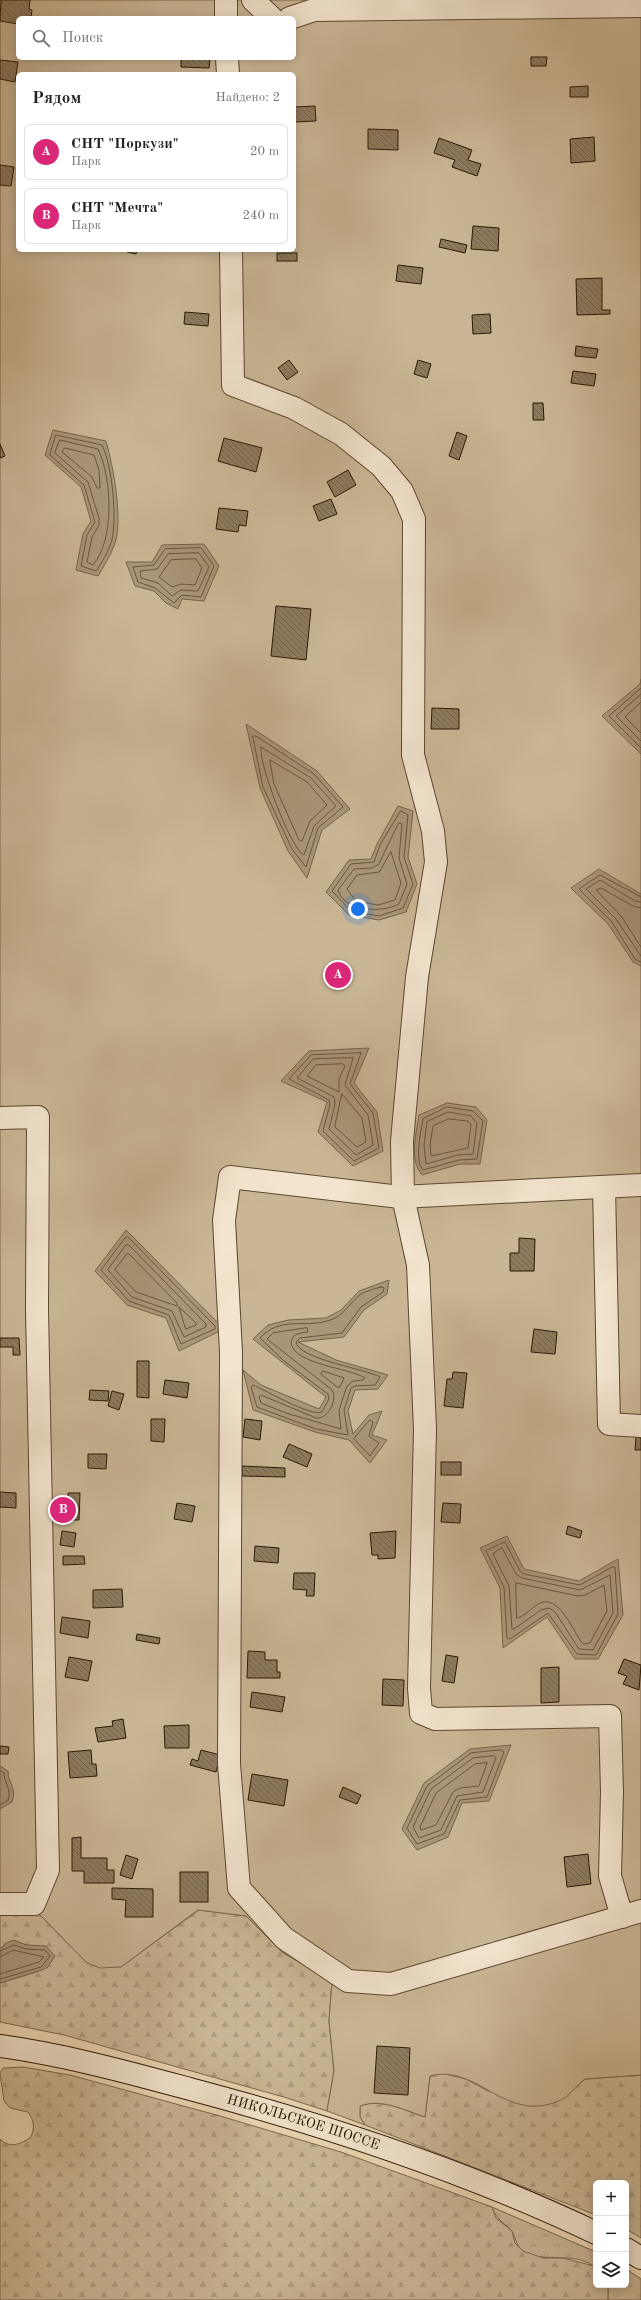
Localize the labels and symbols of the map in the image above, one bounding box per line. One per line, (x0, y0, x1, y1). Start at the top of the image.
your location (348, 899, 368, 919)
pin: A (325, 960, 351, 990)
pin: B (50, 1495, 76, 1525)
street label: НИКОЛЬСКОЕ ШОССЕ (225, 2092, 381, 2152)

